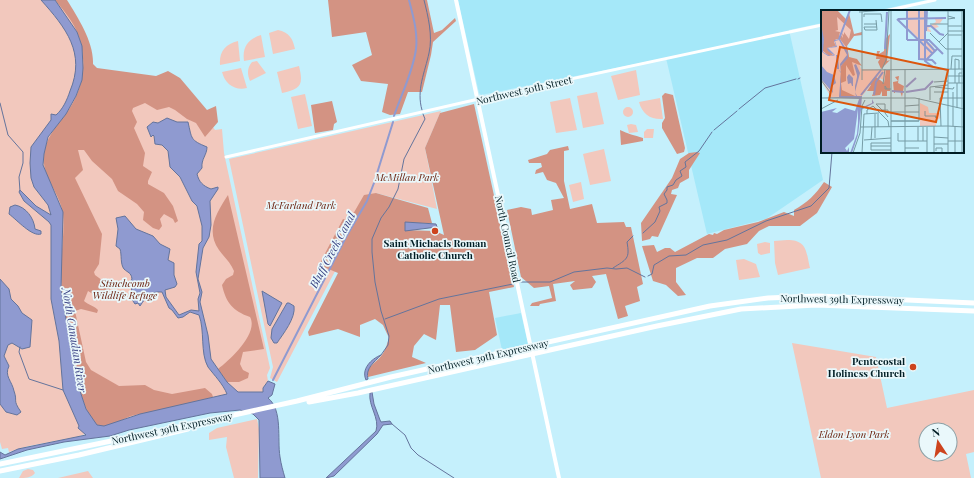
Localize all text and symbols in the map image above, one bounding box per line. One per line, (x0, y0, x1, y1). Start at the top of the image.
inset map (821, 10, 964, 153)
street label: Northwest 50th Street (475, 72, 574, 108)
park label: McMillan Park (374, 170, 439, 184)
street label: North Council Road (492, 194, 524, 284)
park label: McFarland Park (265, 198, 336, 212)
water label: Bluff Creek Canal (305, 209, 359, 291)
marker: Saint Michaels Roman Catholic Church (430, 226, 440, 236)
place label: Saint Michaels Roman Catholic Church (384, 236, 487, 262)
park label: Stinchcomb Wildlife Refuge (93, 276, 158, 302)
water label: North Canadian River (59, 286, 91, 394)
street label: Northwest 39th Expressway (780, 291, 904, 307)
street label: Northwest 39th Expressway (426, 335, 550, 377)
place label: Pentecostal Holiness Church (828, 354, 905, 380)
marker: Pentecostal Holiness Church (908, 362, 918, 372)
street label: Northwest 39th Expressway (110, 408, 234, 448)
north arrow (918, 422, 958, 462)
text: N (930, 424, 941, 440)
park label: Eldon Lyon Park (818, 427, 889, 441)

